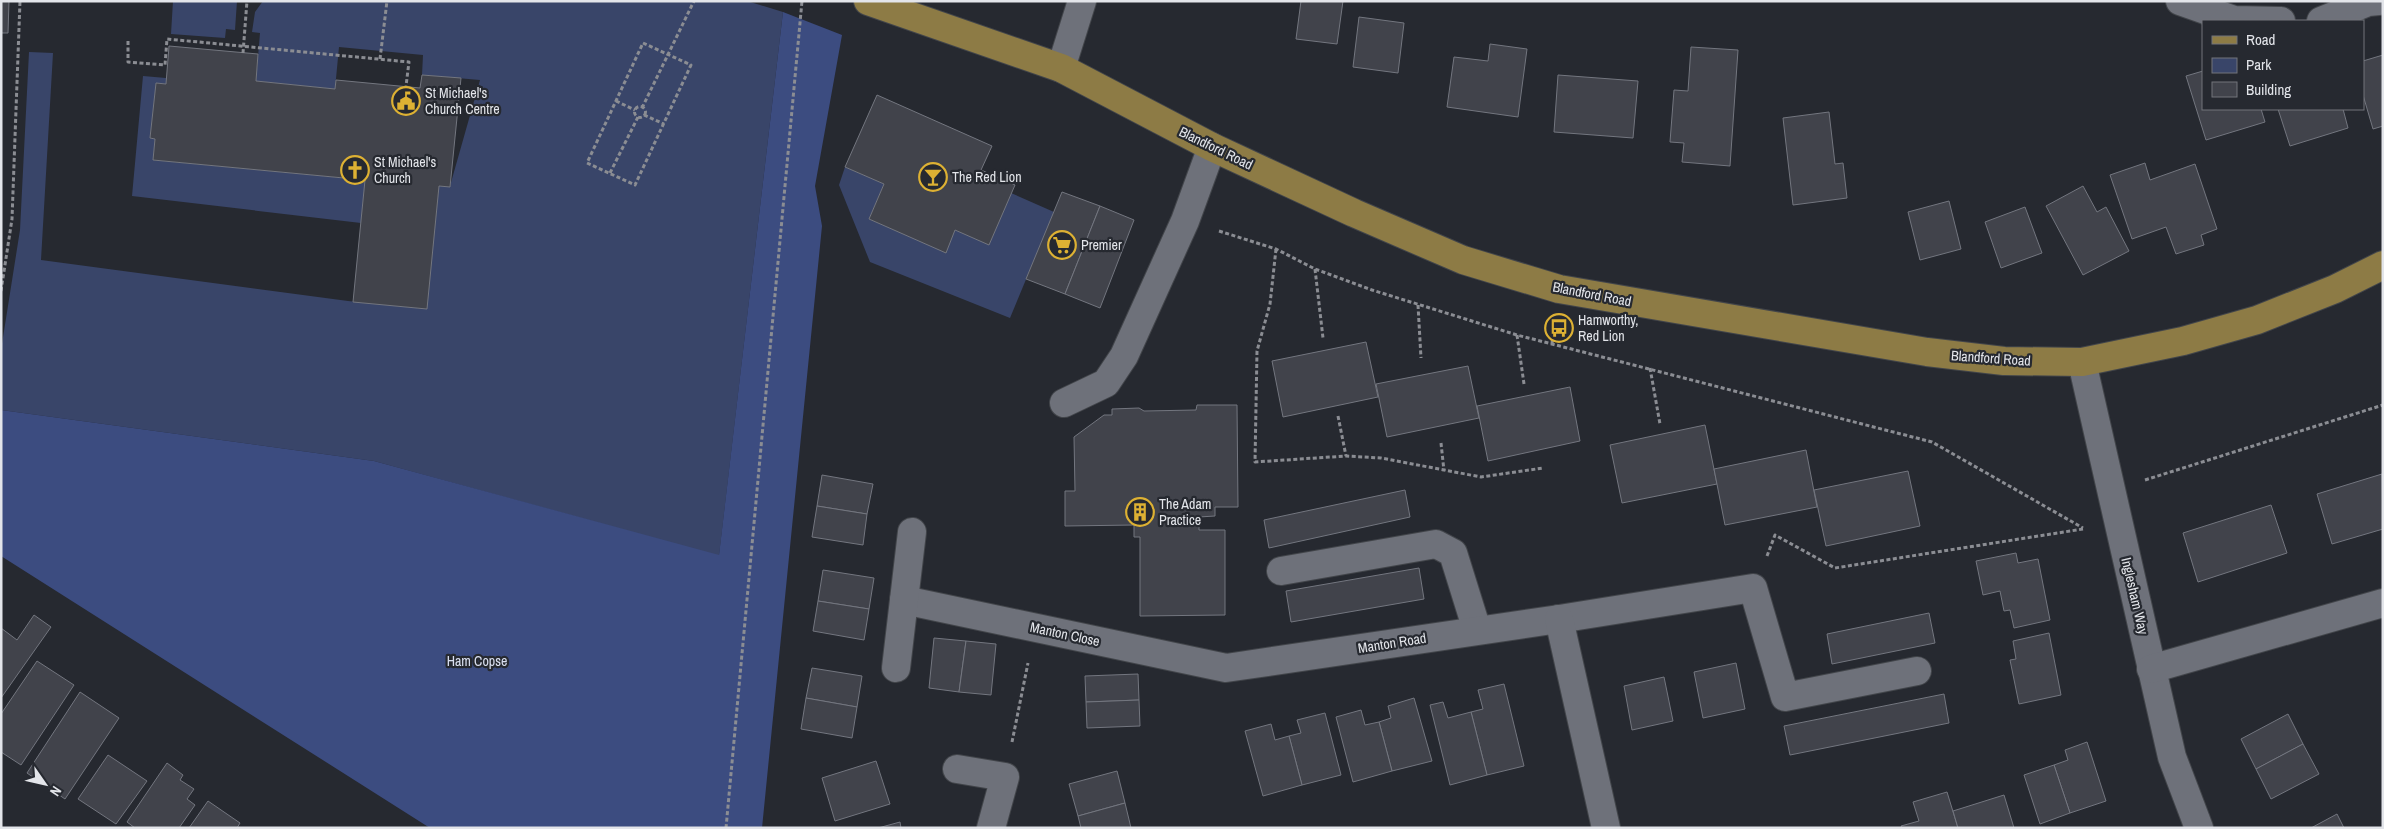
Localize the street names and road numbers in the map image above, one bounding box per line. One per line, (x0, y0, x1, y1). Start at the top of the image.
street label: Blandford Road (1176, 122, 1256, 174)
street label: Blandford Road (1551, 278, 1633, 310)
street label: Blandford Road (1951, 346, 2031, 370)
street label: Inglesham Way (2117, 556, 2153, 637)
street label: Manton Close (1028, 618, 1102, 650)
street label: Manton Road (1357, 629, 1427, 657)

